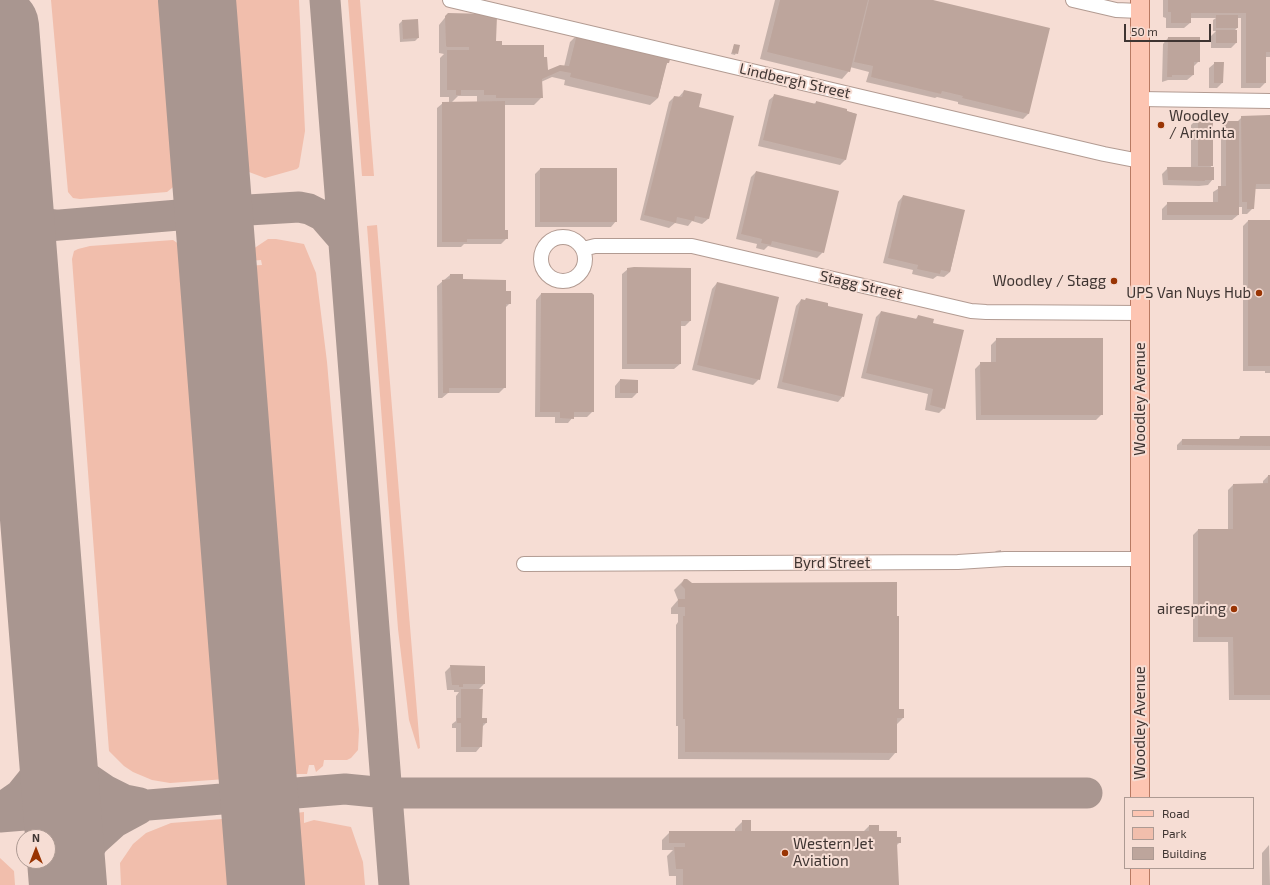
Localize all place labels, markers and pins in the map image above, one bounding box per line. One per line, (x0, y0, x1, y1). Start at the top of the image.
place label: Woodley / Arminta (1169, 107, 1235, 142)
marker: Woodley / Arminta (1156, 120, 1166, 130)
place label: Woodley / Stagg (993, 272, 1106, 290)
marker: Woodley / Stagg (1109, 276, 1119, 286)
place label: UPS Van Nuys Hub (1126, 284, 1251, 302)
marker: UPS Van Nuys Hub (1254, 288, 1264, 298)
place label: airespring (1157, 600, 1226, 618)
marker: airespring (1229, 604, 1239, 614)
place label: Western Jet Aviation (793, 835, 873, 870)
marker: Western Jet Aviation (780, 848, 790, 858)

